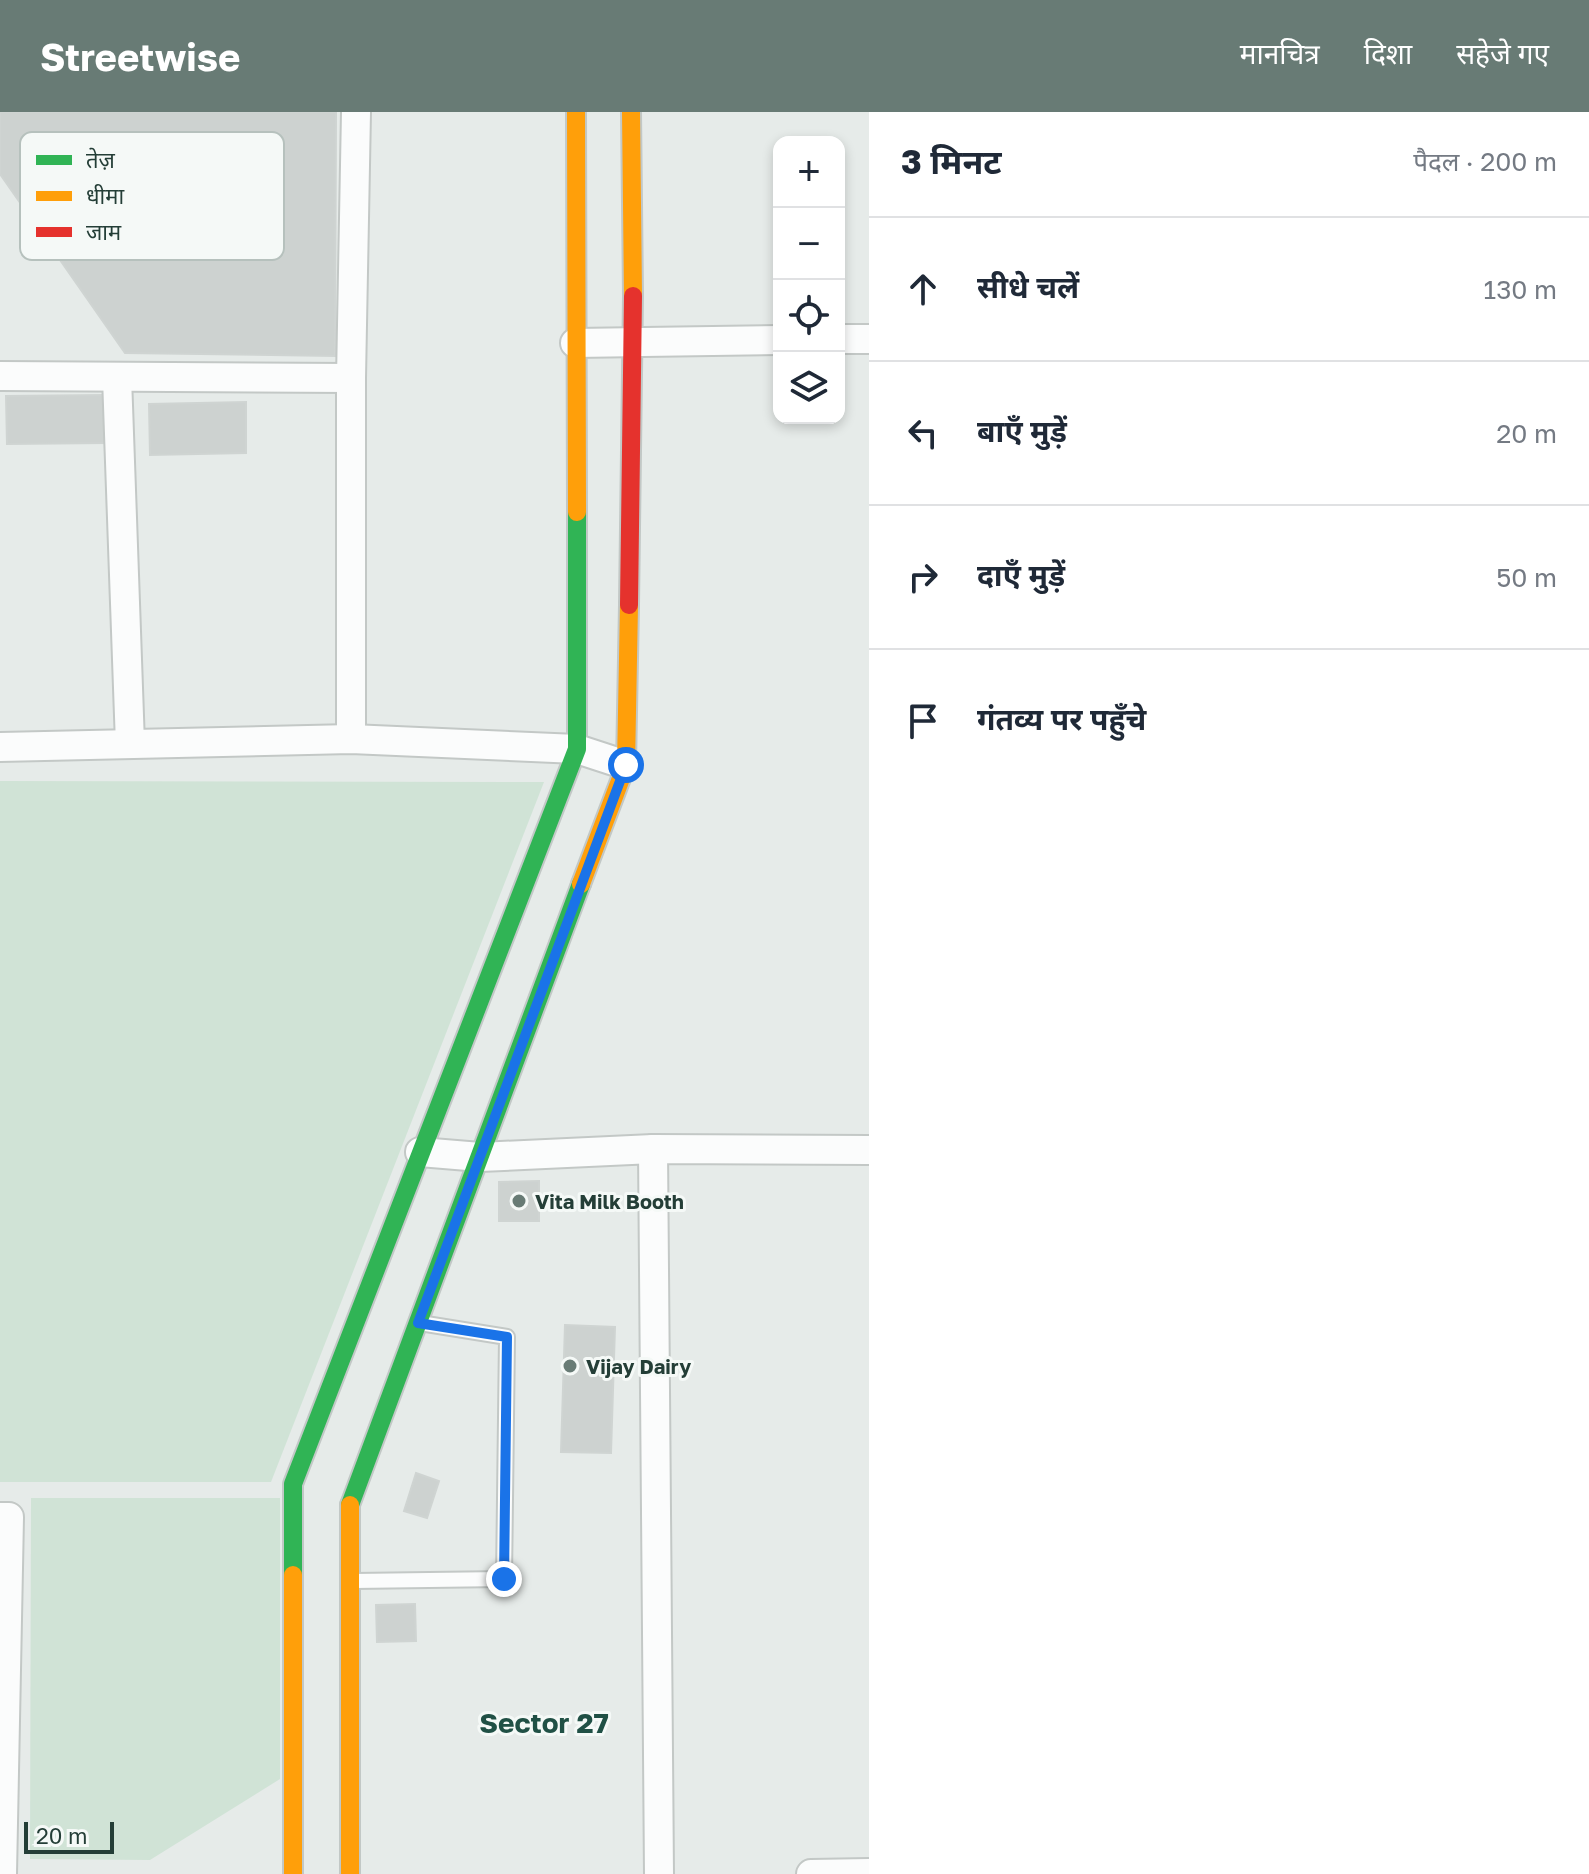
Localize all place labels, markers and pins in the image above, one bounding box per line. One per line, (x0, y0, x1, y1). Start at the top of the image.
place label: Vita Milk Booth (535, 1189, 684, 1213)
marker: Vita Milk Booth (510, 1192, 528, 1210)
place label: Vijay Dairy (586, 1354, 691, 1378)
marker: Vijay Dairy (561, 1357, 579, 1375)

